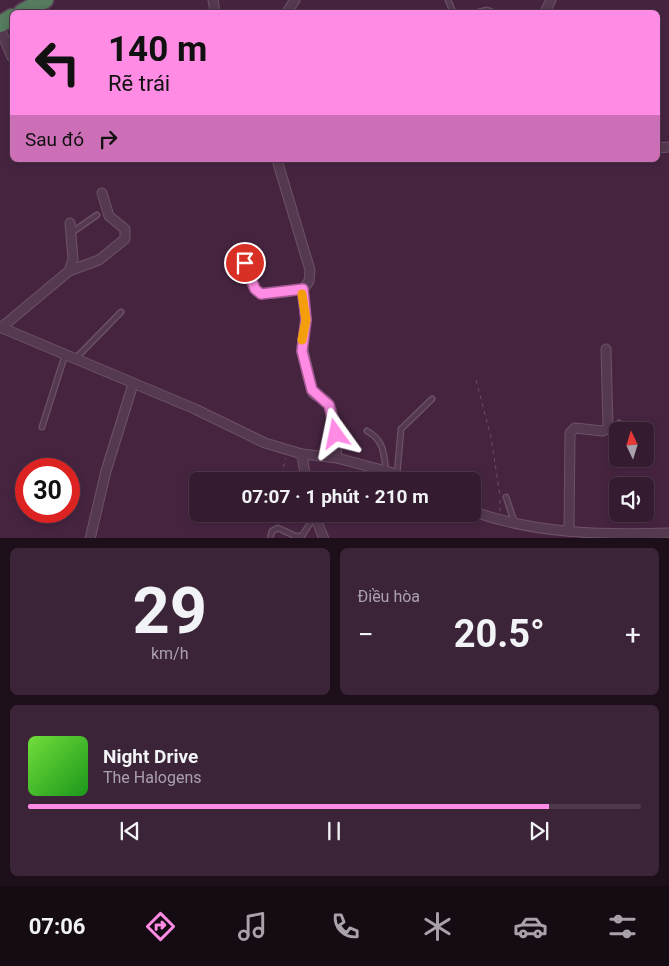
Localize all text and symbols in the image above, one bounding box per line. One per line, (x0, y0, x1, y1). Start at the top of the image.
text: 140 m (108, 29, 207, 70)
icon: left (25, 30, 90, 95)
text: Rẽ trái (108, 71, 170, 96)
icon: right (94, 125, 122, 153)
text: Sau đó (25, 128, 84, 151)
pin (224, 242, 266, 284)
icon: arrive (231, 249, 259, 277)
position arrow (309, 407, 361, 459)
north arrow (609, 422, 654, 468)
map controls (609, 422, 654, 522)
speed limit sign: 30 (15, 458, 80, 523)
button: sound (609, 477, 654, 522)
text: 07:07 · 1 phút · 210 m (241, 485, 429, 508)
text: 29 (132, 573, 207, 649)
text: Điều hòa (358, 587, 420, 606)
text: 20.5° (454, 612, 545, 656)
text: − (358, 618, 374, 651)
text: + (625, 618, 641, 651)
text: km/h (151, 644, 189, 663)
text: Night Drive (103, 745, 198, 768)
text: The Halogens (103, 768, 202, 787)
icon: previous (116, 817, 144, 845)
icon: pause (320, 817, 348, 845)
icon: next (525, 817, 553, 845)
icon: directions (143, 909, 178, 944)
icon: music (235, 909, 270, 944)
icon: phone (328, 909, 363, 944)
icon: climate (420, 909, 455, 944)
icon: car (513, 909, 548, 944)
icon: filters (605, 909, 640, 944)
text: 07:06 (29, 914, 85, 939)

